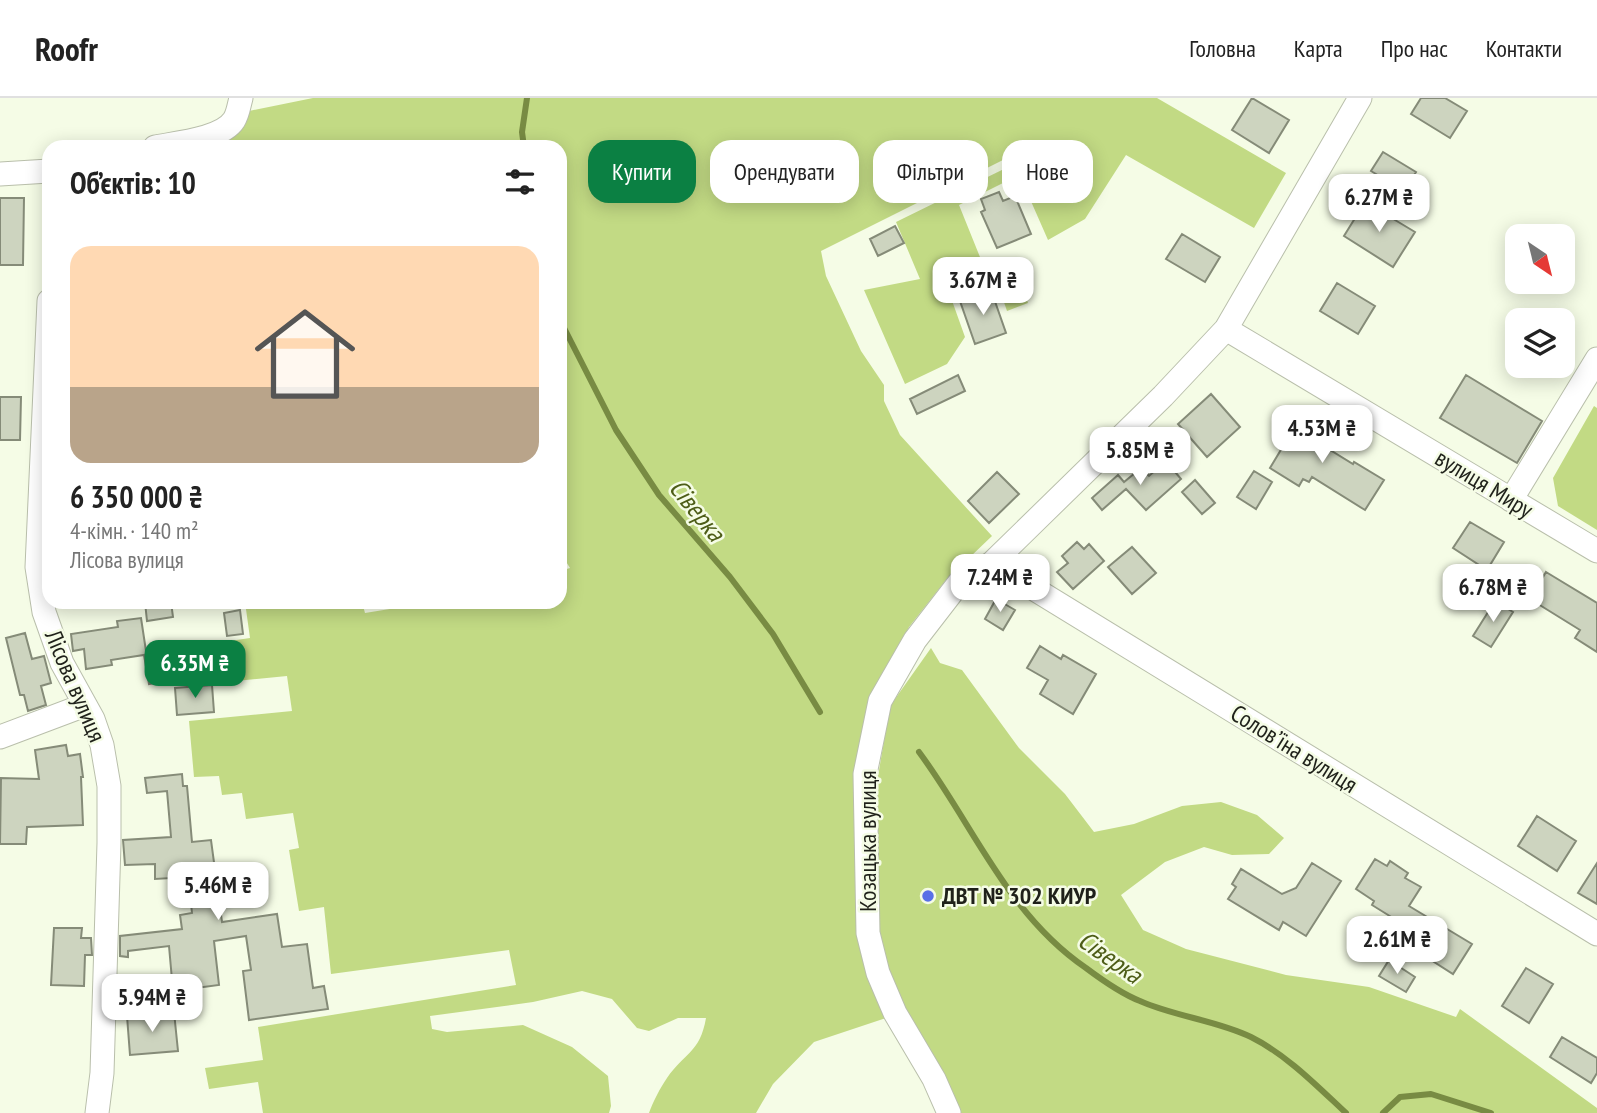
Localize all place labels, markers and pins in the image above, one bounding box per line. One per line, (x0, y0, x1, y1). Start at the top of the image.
pin: 6.27M ₴ (1314, 174, 1444, 234)
pin: 3.67M ₴ (918, 258, 1048, 317)
pin: 4.53M ₴ (1257, 406, 1387, 465)
pin: 5.85M ₴ (1075, 428, 1205, 487)
pin: 7.24M ₴ (935, 554, 1065, 614)
pin: 6.78M ₴ (1428, 564, 1558, 624)
pin: 6.35M ₴ (130, 640, 260, 700)
pin: 5.46M ₴ (153, 862, 283, 922)
place label: ДВТ № 302 КИУР (942, 880, 1097, 911)
marker: ДВТ № 302 КИУР (920, 888, 936, 904)
pin: 2.61M ₴ (1332, 916, 1462, 976)
pin: 5.94M ₴ (87, 974, 217, 1034)

